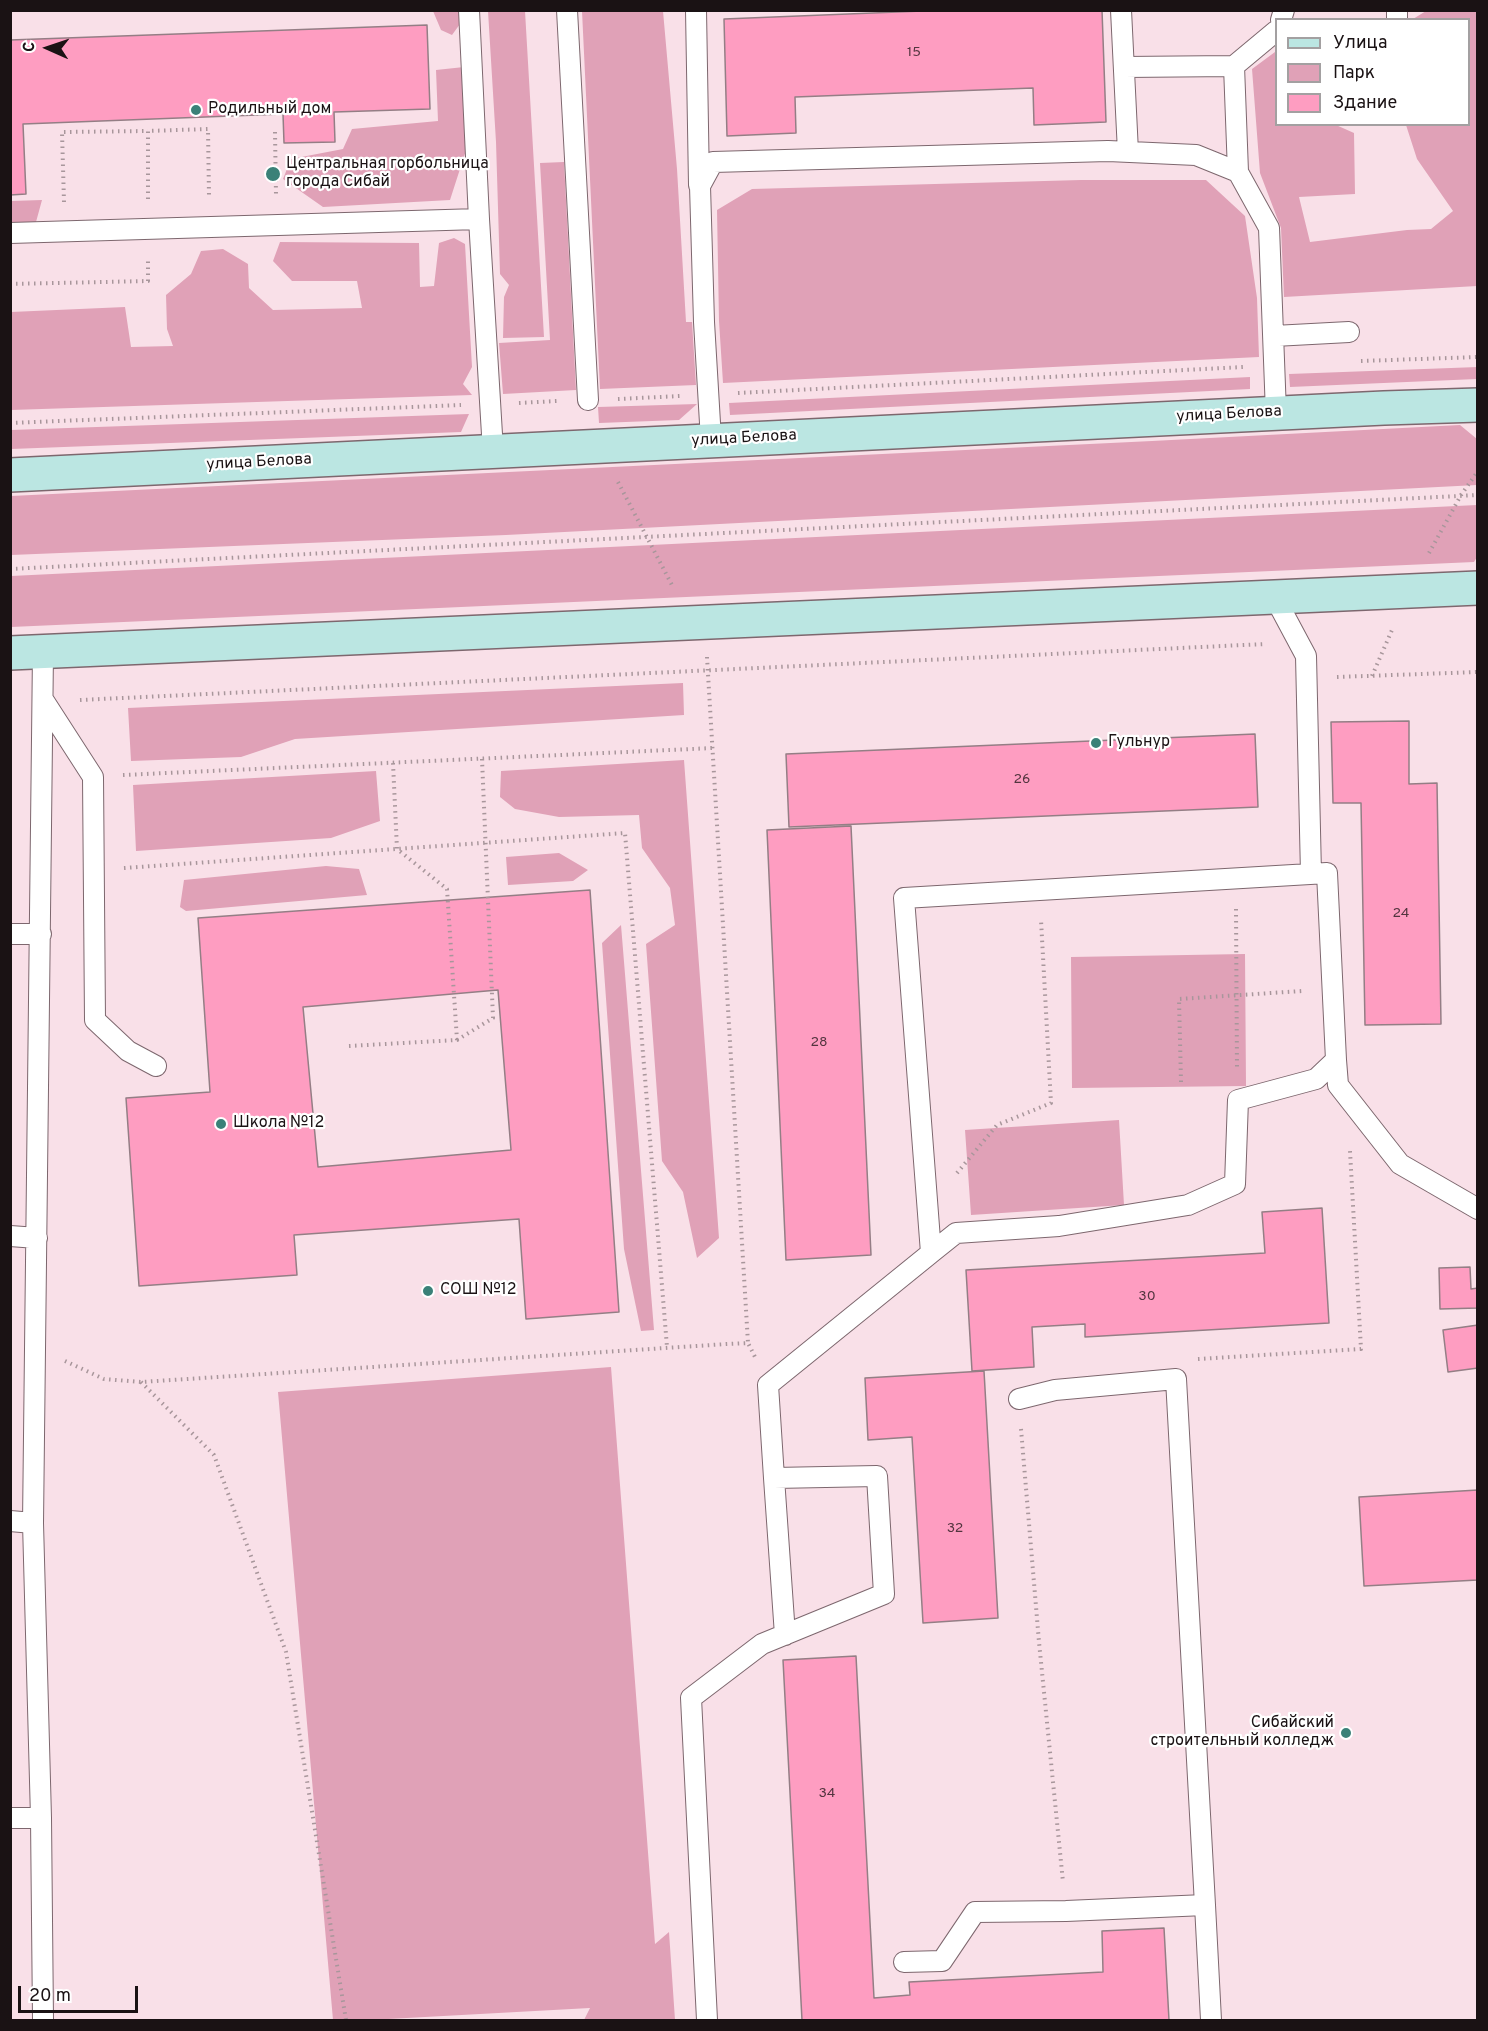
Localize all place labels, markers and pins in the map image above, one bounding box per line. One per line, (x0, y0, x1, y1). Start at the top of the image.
place label: Родильный дом (208, 100, 331, 120)
marker: Родильный дом (189, 103, 203, 117)
place label: Центральная горбольница города Сибай (286, 155, 489, 193)
marker: Центральная горбольница города Сибай (264, 165, 282, 183)
place label: Гульнур (1108, 733, 1170, 753)
marker: Гульнур (1089, 736, 1103, 750)
place label: Школа №12 (233, 1114, 324, 1134)
marker: Школа №12 (214, 1117, 228, 1131)
place label: СОШ №12 (440, 1281, 517, 1301)
marker: СОШ №12 (421, 1284, 435, 1298)
place label: Сибайский строительный колледж (1150, 1714, 1334, 1752)
marker: Сибайский строительный колледж (1339, 1726, 1353, 1740)

